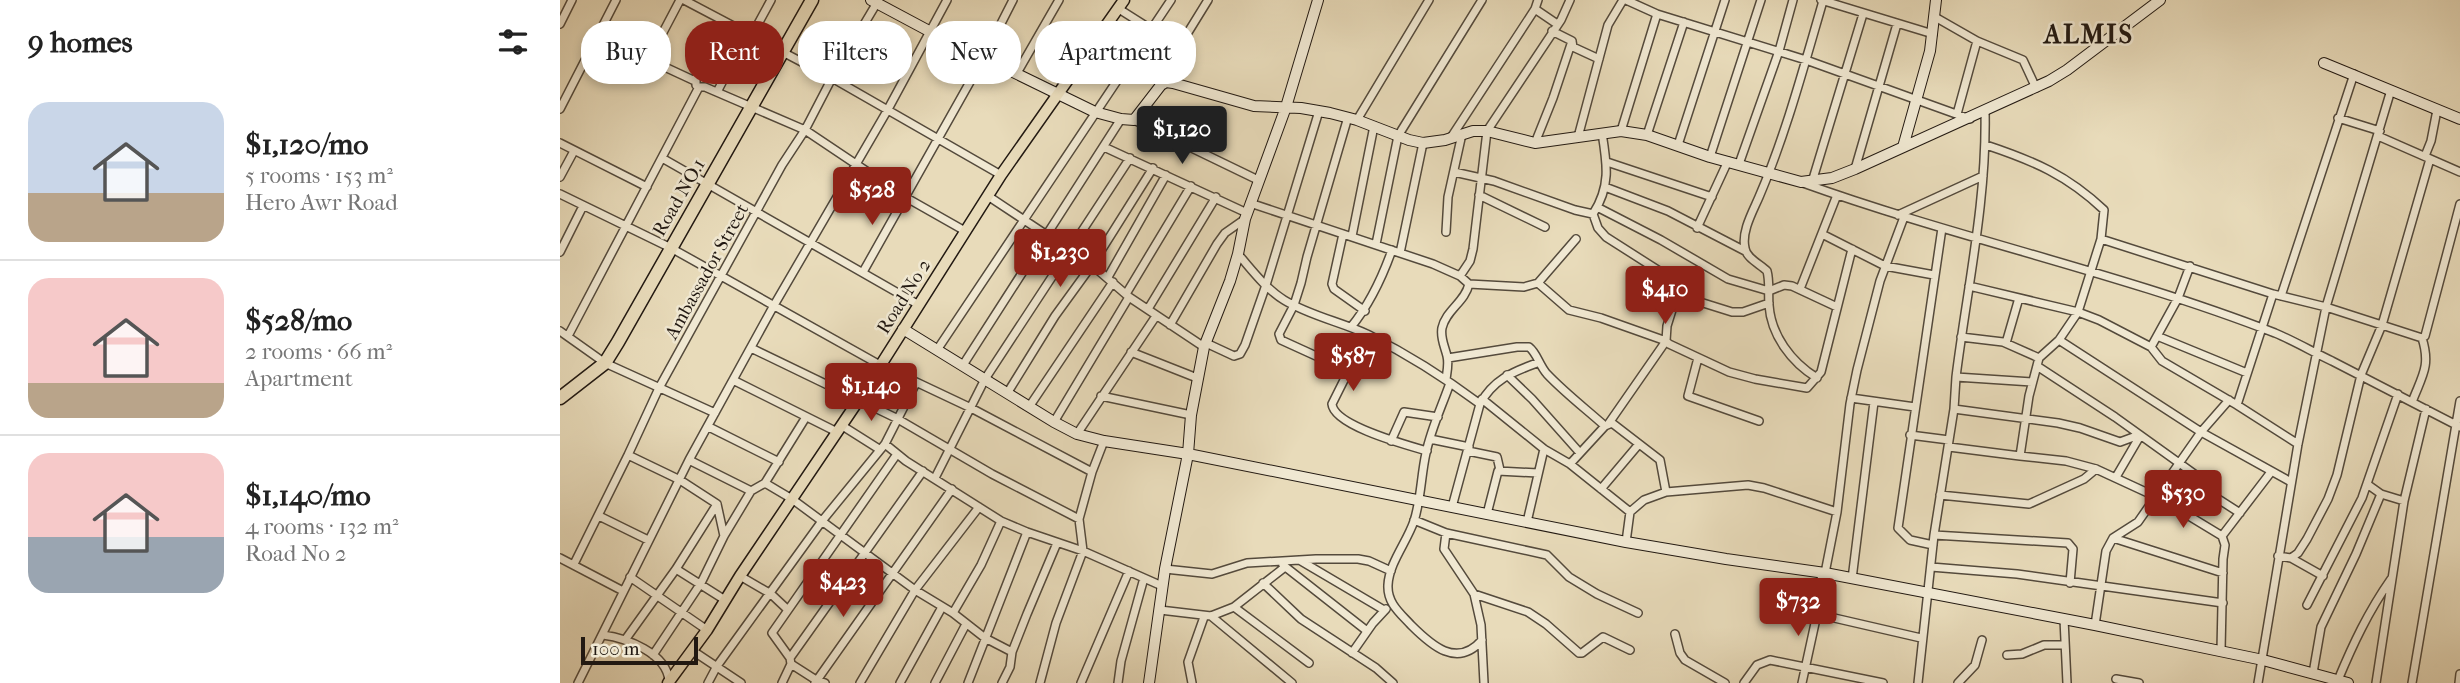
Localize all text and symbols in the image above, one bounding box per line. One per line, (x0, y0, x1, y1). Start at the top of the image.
district label: ALMIS (2042, 19, 2134, 50)
chip: Buy (581, 21, 671, 84)
chip: Rent (685, 21, 784, 84)
chip: Filters (798, 21, 912, 84)
chip: New (926, 21, 1021, 84)
chip: Apartment (1035, 21, 1196, 84)
icon: filters (494, 23, 532, 61)
text: 9 homes (28, 25, 133, 60)
pin: $1,120 (1125, 106, 1239, 166)
text: $1,120 (1153, 115, 1211, 142)
text: $1,120/mo (245, 127, 368, 162)
icon: home (84, 130, 168, 214)
street label: Road NO.1 (648, 155, 710, 240)
text: 5 rooms · 153 m² (245, 162, 393, 189)
pin: $528 (831, 168, 913, 227)
text: $528 (849, 176, 895, 203)
text: Hero Awr Road (245, 189, 398, 216)
street label: Ambassador Street (660, 200, 753, 344)
pin: $1,230 (1003, 230, 1117, 289)
text: $1,230 (1030, 238, 1090, 265)
street label: Road No 2 (872, 255, 936, 338)
pin: $410 (1624, 266, 1706, 326)
text: $410 (1642, 275, 1689, 302)
text: $528/mo (245, 303, 352, 338)
icon: home (84, 306, 168, 390)
pin: $587 (1312, 334, 1394, 393)
text: 2 rooms · 66 m² (245, 338, 392, 365)
text: $587 (1330, 342, 1376, 369)
pin: $1,140 (814, 364, 928, 423)
text: Apartment (245, 365, 353, 392)
text: $1,140 (841, 372, 901, 399)
pin: $530 (2142, 470, 2224, 530)
text: $1,140/mo (245, 478, 371, 513)
text: $530 (2161, 479, 2205, 506)
icon: home (84, 481, 168, 565)
text: 4 rooms · 132 m² (245, 513, 399, 540)
text: Road No 2 (245, 540, 347, 567)
pin: $423 (802, 560, 884, 619)
text: $423 (819, 568, 867, 595)
pin: $732 (1757, 578, 1839, 638)
text: $732 (1775, 587, 1821, 614)
scale bar (581, 634, 698, 666)
text: 100 m (592, 638, 640, 660)

